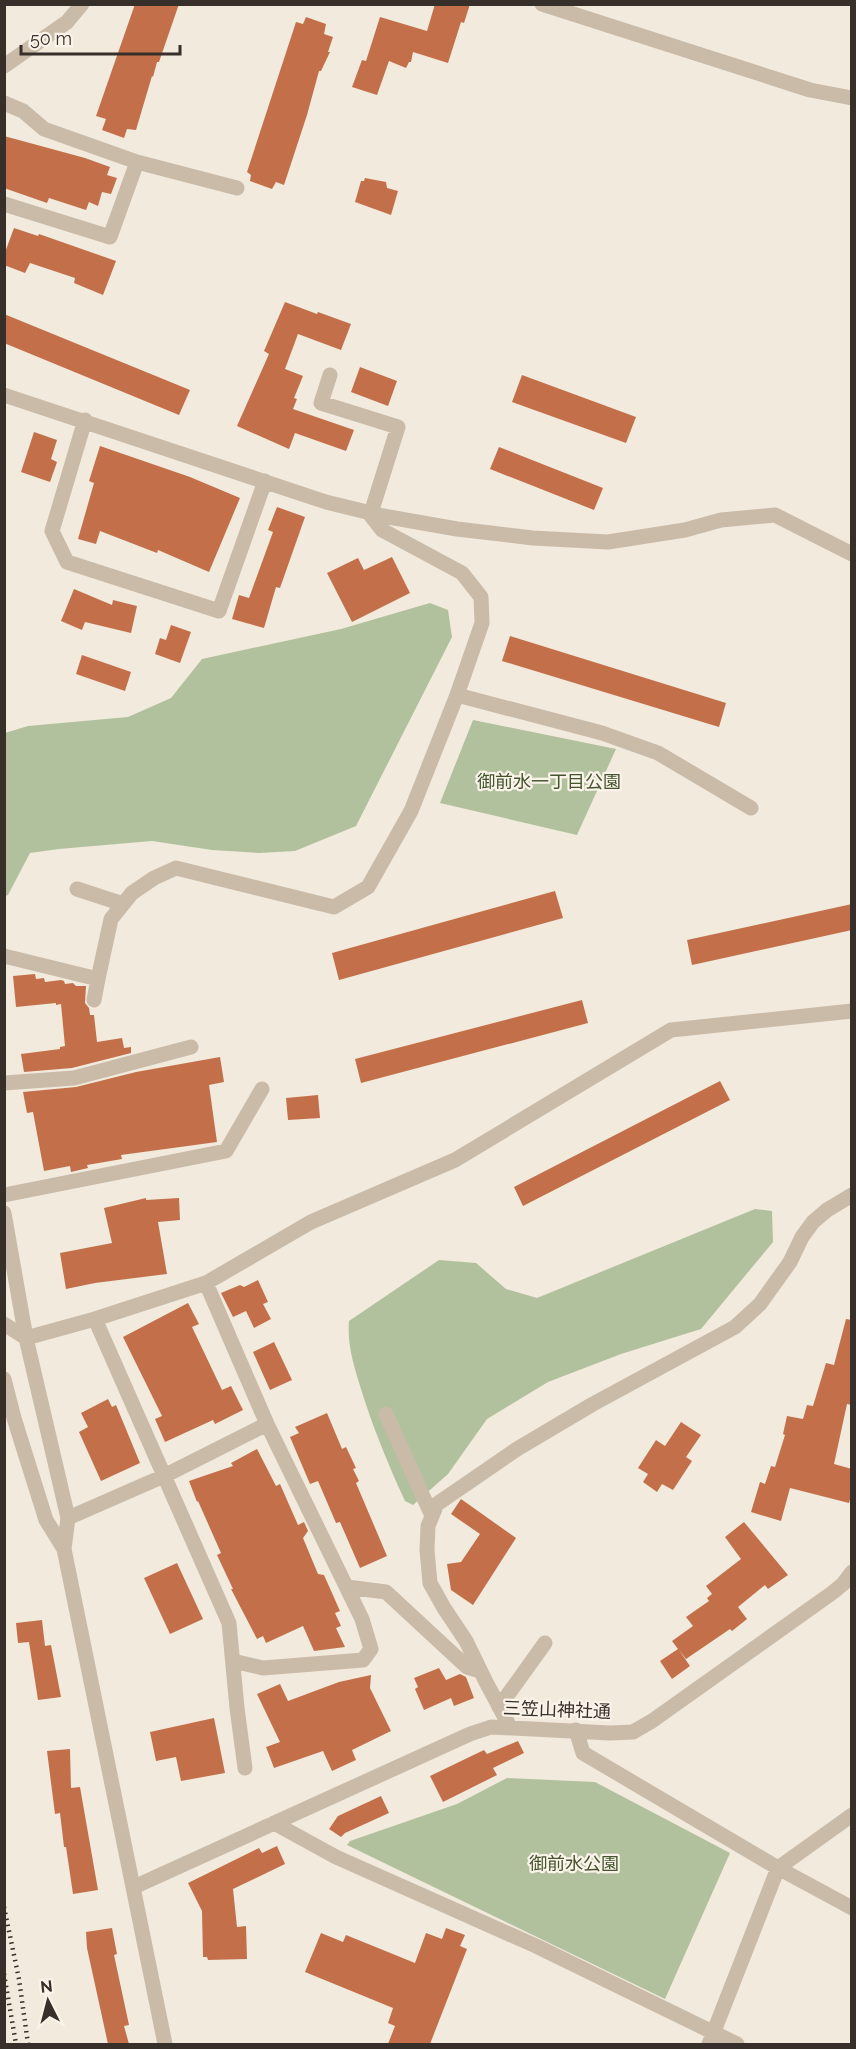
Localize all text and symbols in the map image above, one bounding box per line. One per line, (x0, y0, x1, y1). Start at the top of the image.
scale bar (21, 18, 180, 56)
text: 50 m (30, 28, 72, 49)
park label: 御前水一丁目公園 (477, 771, 621, 792)
street label: 三笠山神社通 (503, 1697, 611, 1722)
park label: 御前水公園 (529, 1853, 619, 1874)
north arrow (18, 1971, 78, 2031)
text: N (39, 1976, 54, 1997)

